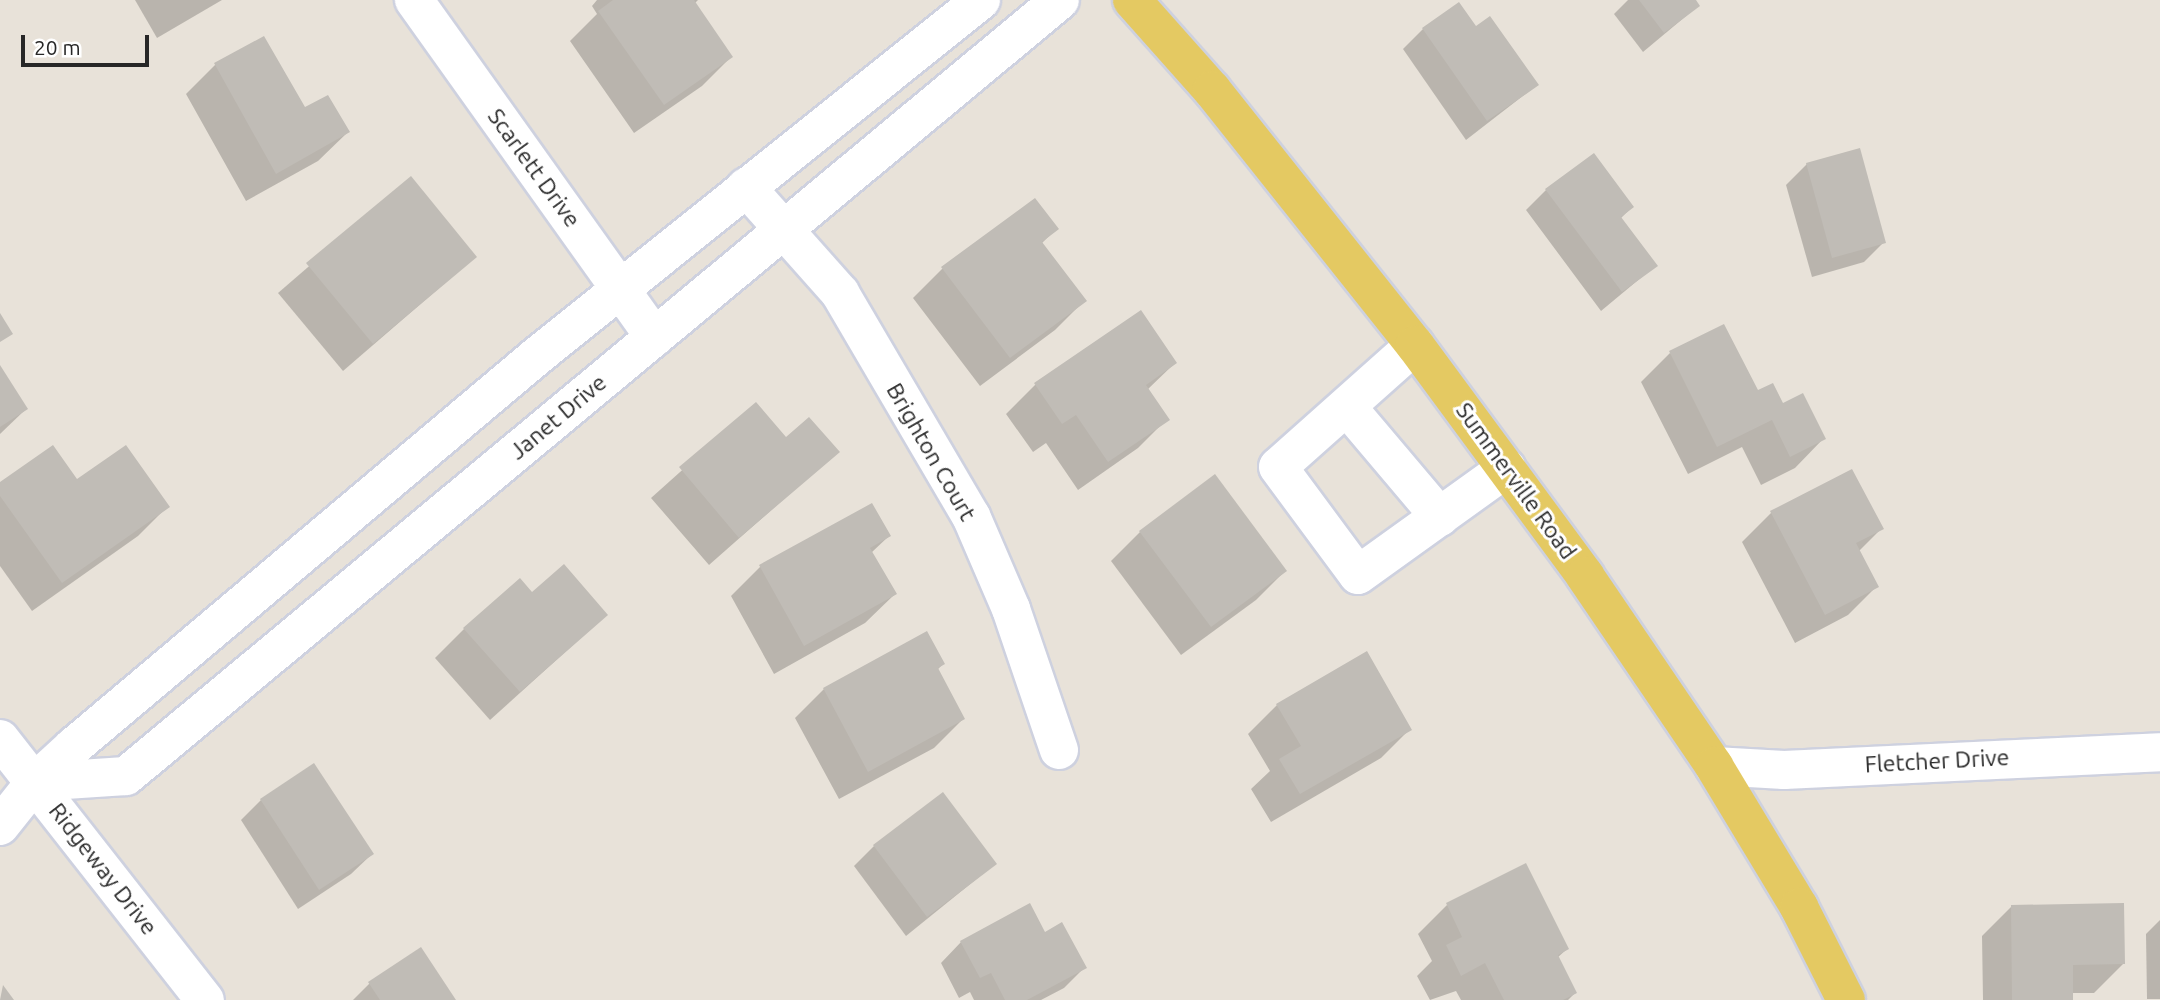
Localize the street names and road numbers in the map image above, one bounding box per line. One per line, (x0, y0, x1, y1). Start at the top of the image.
street label: Scarlett Drive (482, 103, 586, 233)
street label: Janet Drive (504, 369, 612, 465)
street label: Brighton Court (880, 378, 982, 526)
street label: Summerville Road (1450, 397, 1582, 565)
street label: Fletcher Drive (1864, 743, 2010, 779)
street label: Ridgeway Drive (43, 798, 163, 940)

